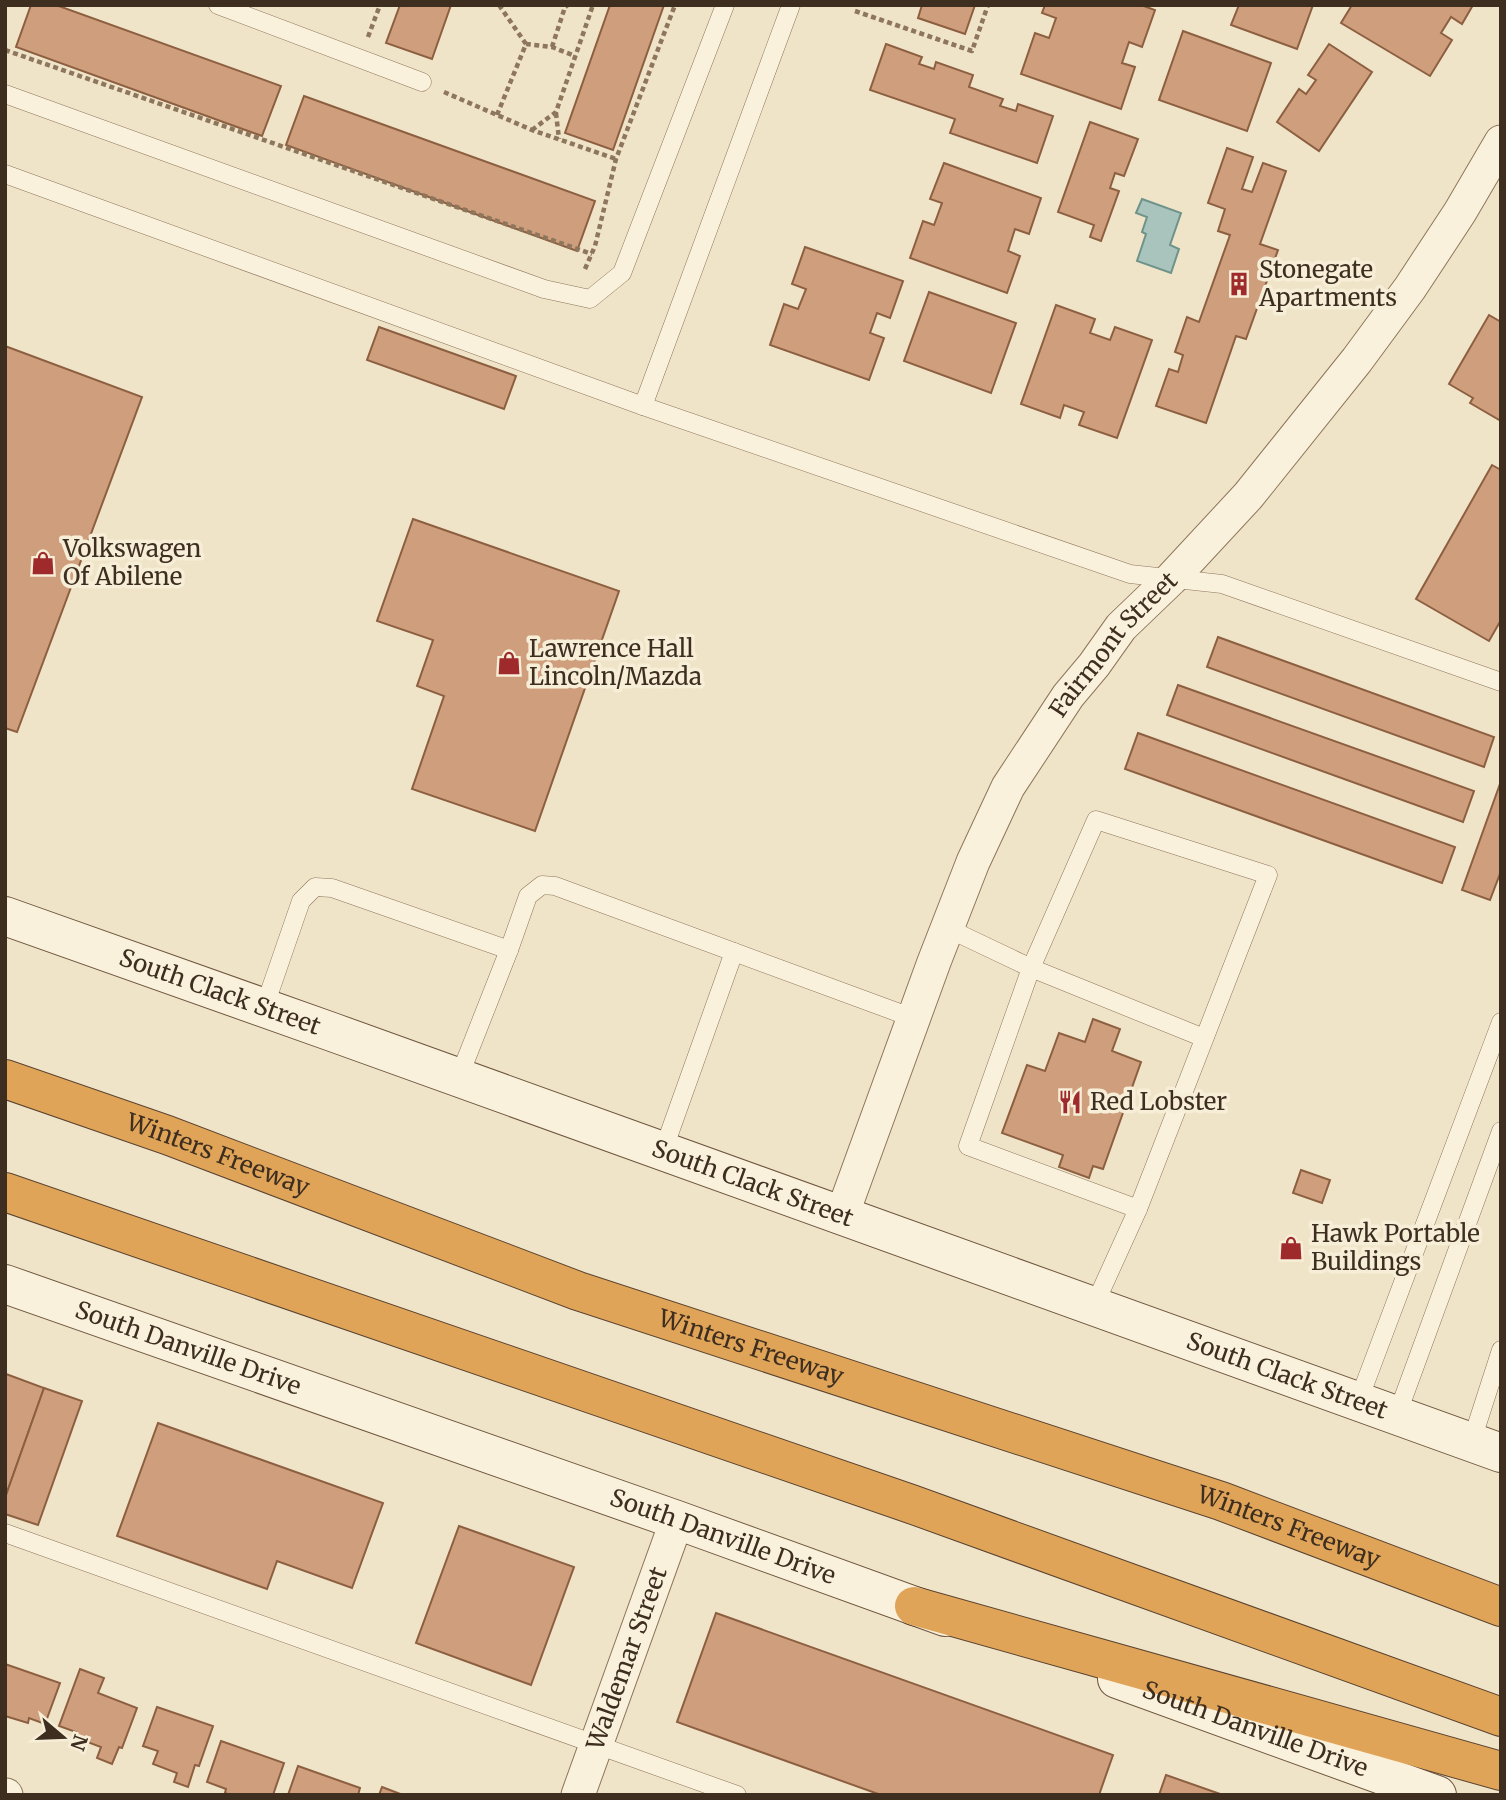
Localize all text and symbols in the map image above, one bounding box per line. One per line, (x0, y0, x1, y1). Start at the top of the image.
place label: Stonegate Apartments (1258, 254, 1397, 313)
building icon: Stonegate Apartments (1225, 270, 1253, 298)
place label: Volkswagen Of Abilene (62, 533, 202, 592)
shop icon: Volkswagen Of Abilene (29, 549, 57, 577)
street label: Fairmont Street (1042, 565, 1184, 723)
place label: Lawrence Hall Lincoln/Mazda (529, 633, 702, 692)
shop icon: Lawrence Hall Lincoln/Mazda (495, 649, 523, 677)
street label: South Clack Street (115, 942, 326, 1042)
place label: Red Lobster (1090, 1086, 1227, 1117)
restaurant icon: Red Lobster (1056, 1088, 1084, 1116)
street label: Winters Freeway (121, 1106, 314, 1203)
street label: South Clack Street (648, 1133, 858, 1234)
place label: Hawk Portable Buildings (1311, 1218, 1480, 1277)
shop icon: Hawk Portable Buildings (1277, 1234, 1305, 1262)
street label: South Danville Drive (71, 1294, 305, 1402)
street label: Winters Freeway (654, 1302, 848, 1392)
street label: South Clack Street (1182, 1325, 1393, 1426)
street label: Winters Freeway (1193, 1478, 1385, 1575)
street label: South Danville Drive (606, 1482, 840, 1591)
street label: Waldemar Street (579, 1562, 674, 1755)
street label: South Danville Drive (1138, 1674, 1372, 1784)
north arrow (28, 1702, 98, 1772)
text: N (65, 1732, 93, 1754)

